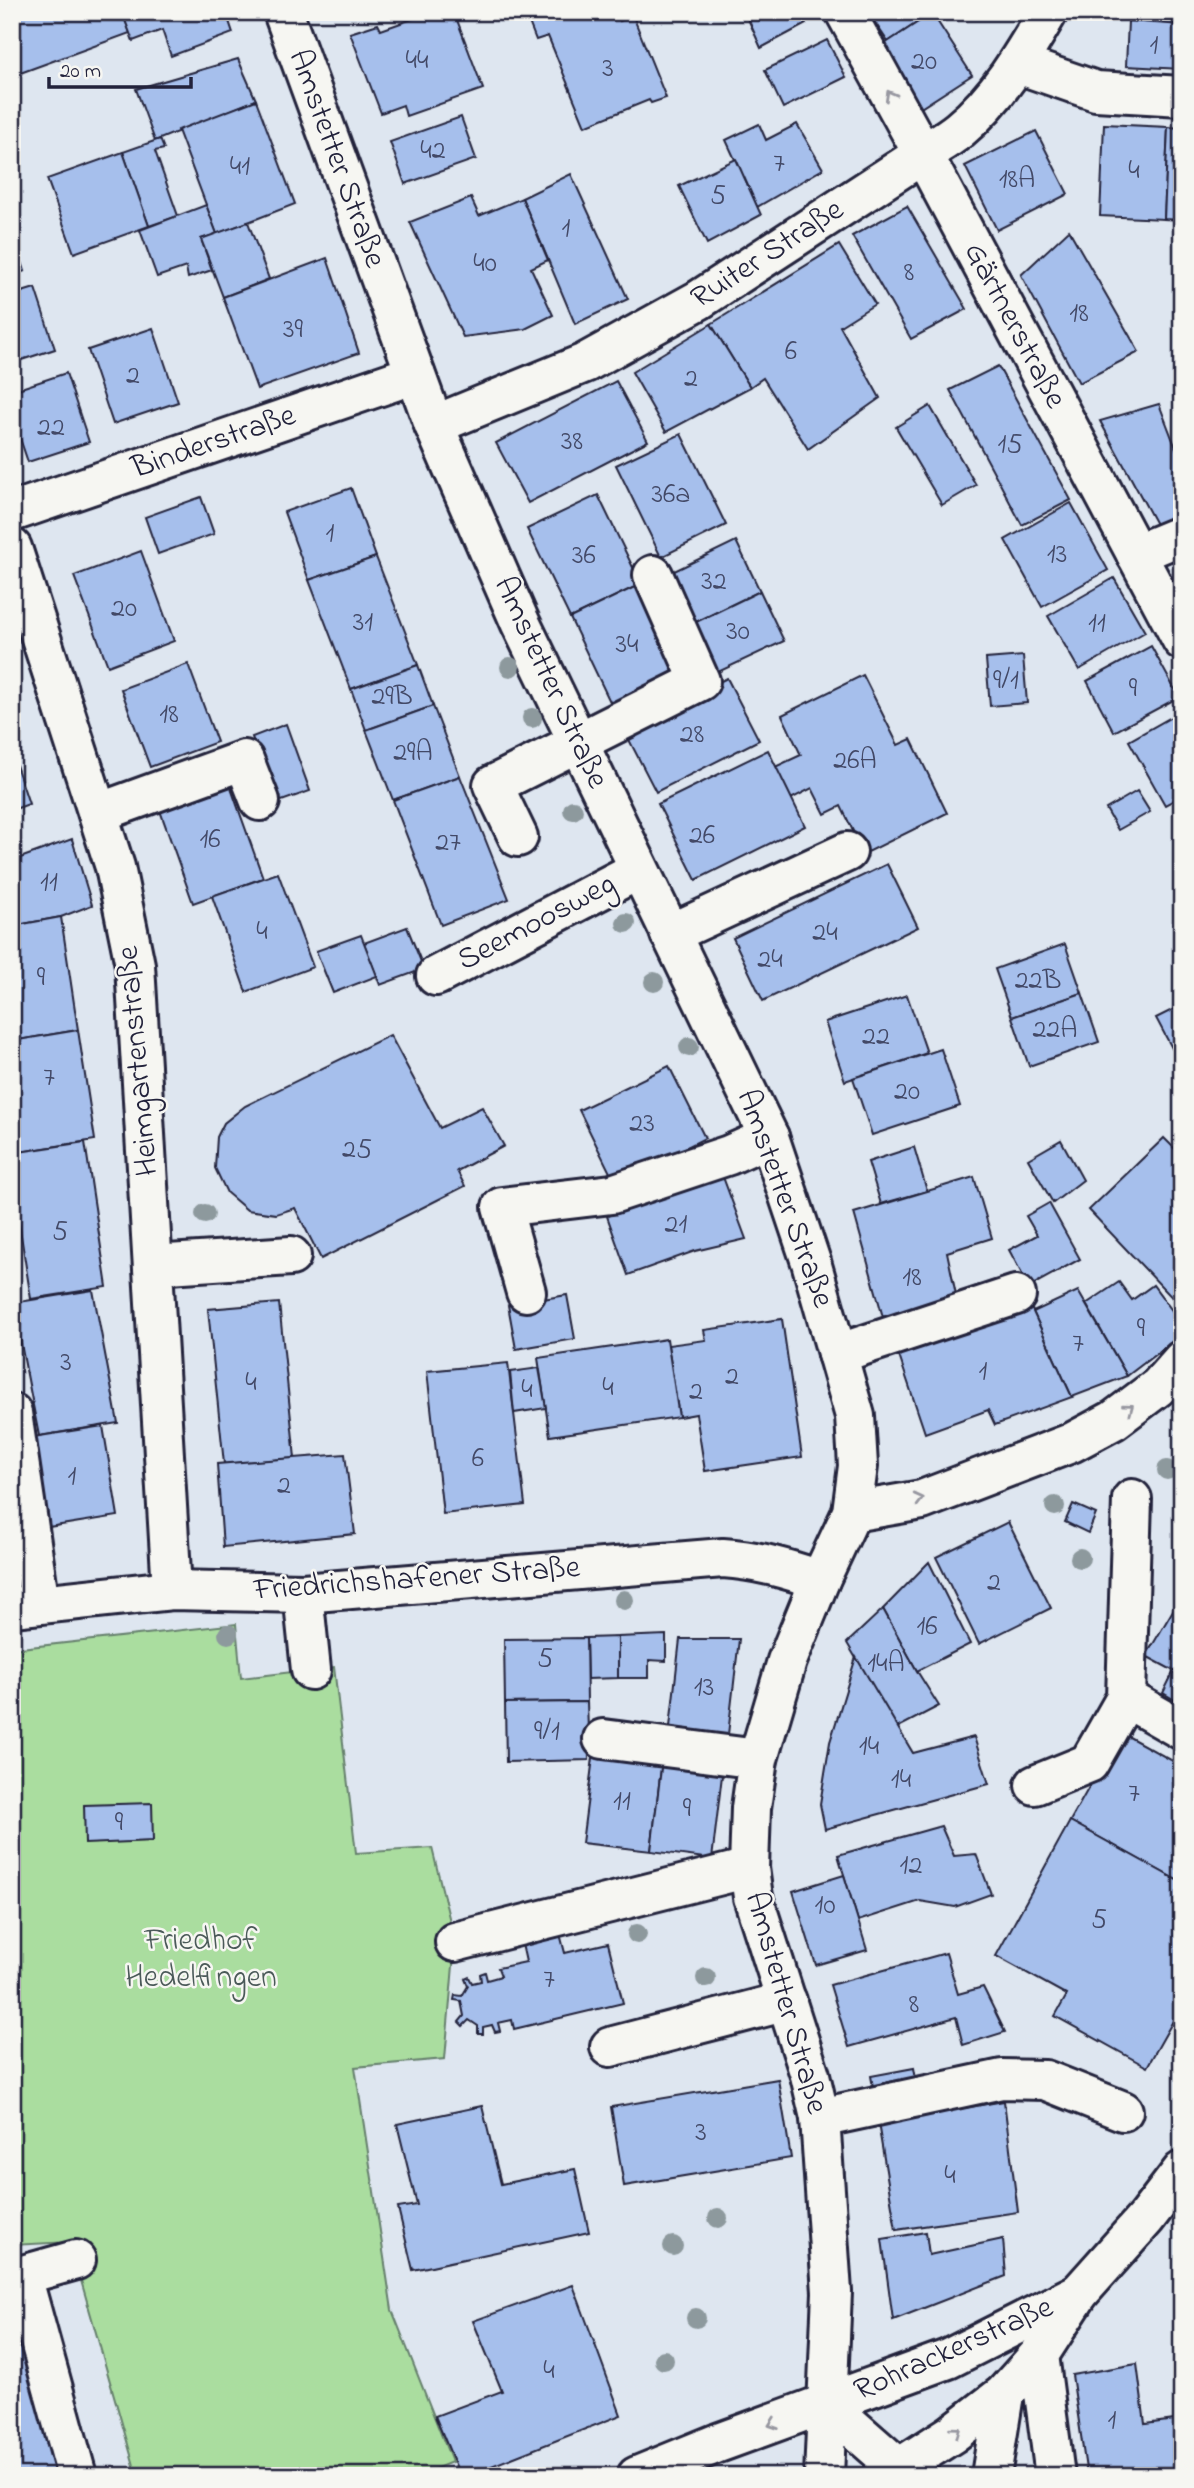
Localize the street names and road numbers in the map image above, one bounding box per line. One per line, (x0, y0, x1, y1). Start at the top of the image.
street label: Amstetter Straße (275, 43, 398, 275)
street label: Ruiter Straße (682, 187, 854, 322)
street label: Gärtnerstraße (950, 234, 1078, 418)
street label: Binderstraße (125, 393, 303, 493)
street label: Amstetter Straße (480, 569, 620, 797)
street label: Seemoosweg (449, 862, 625, 984)
street label: Heimgartenstraße (105, 943, 172, 1178)
street label: Amstetter Straße (723, 1083, 846, 1315)
street label: Friedrichshafener Straße (251, 1545, 582, 1615)
street label: Amstetter Straße (731, 1886, 839, 2120)
street label: Rohrackerstraße (847, 2285, 1062, 2415)

